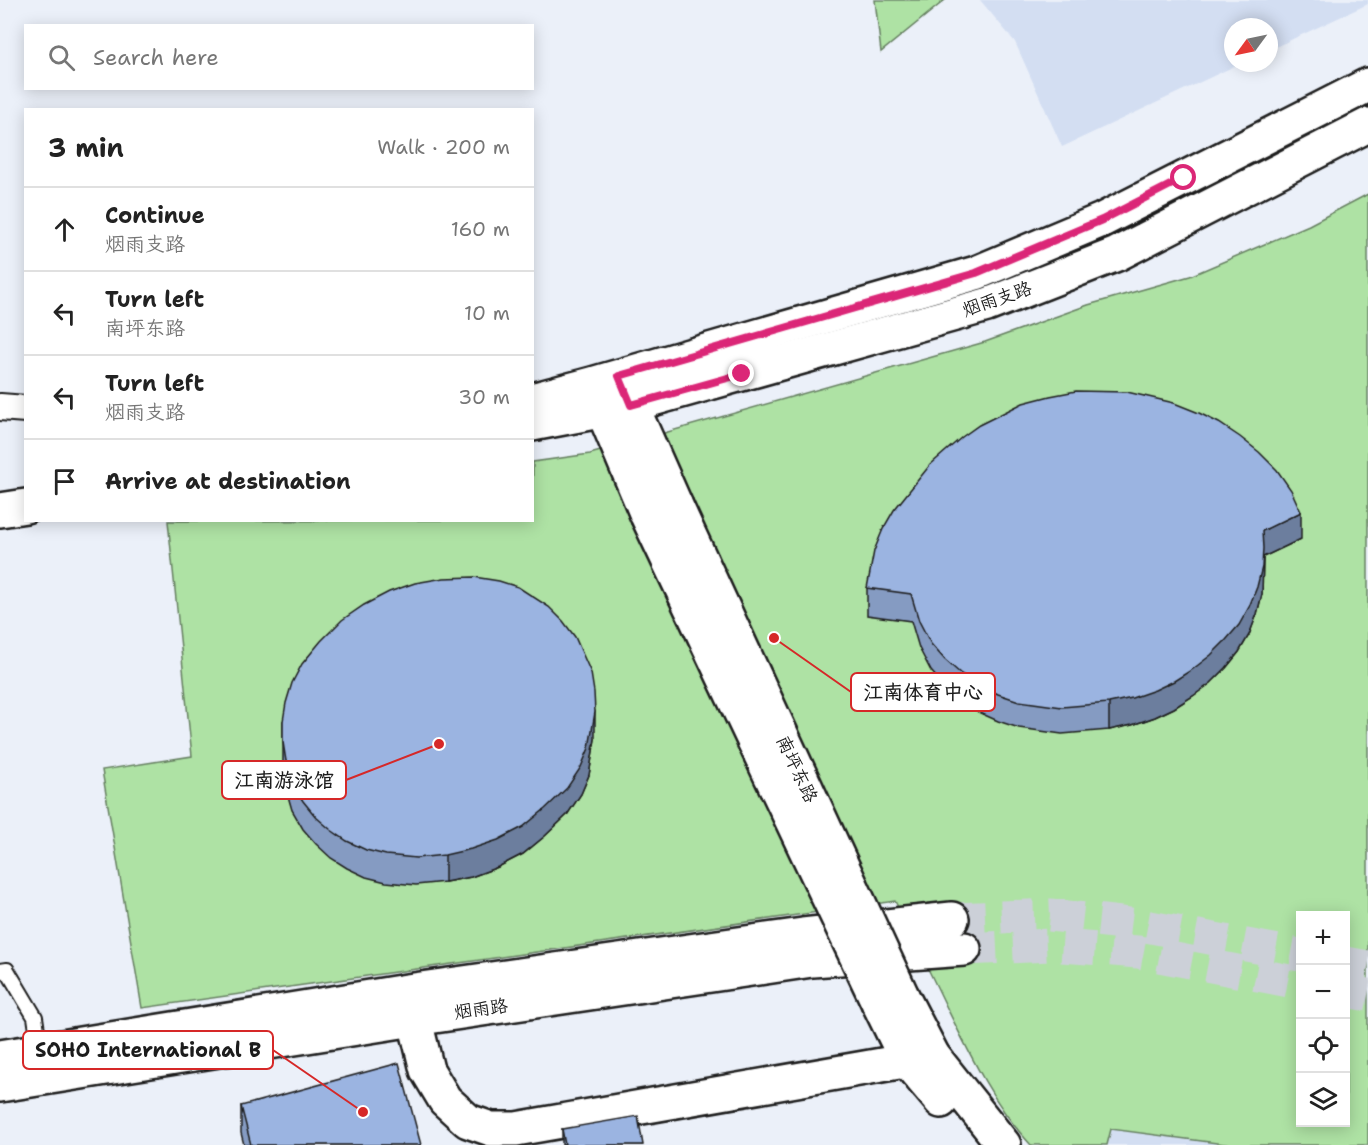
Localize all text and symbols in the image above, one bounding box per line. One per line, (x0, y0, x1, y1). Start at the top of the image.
north arrow (1224, 18, 1278, 72)
search box (24, 24, 534, 90)
icon: search (45, 41, 78, 74)
text: Search here (93, 43, 219, 72)
text: 3 min (48, 130, 124, 165)
text: Walk · 200 m (377, 134, 510, 160)
route start (1170, 164, 1196, 190)
text: Continue (105, 201, 205, 230)
icon: ahead (48, 213, 81, 246)
text: 160 m (451, 216, 510, 242)
text: 烟雨支路 (105, 231, 185, 257)
street label: 烟雨支路 (959, 276, 1035, 322)
text: Turn left (105, 285, 204, 314)
icon: left (48, 297, 81, 330)
text: 10 m (464, 300, 510, 326)
text: 南坪东路 (105, 315, 185, 341)
route end (728, 360, 754, 386)
text: Turn left (105, 369, 204, 398)
icon: left (48, 381, 81, 414)
text: 30 m (458, 384, 510, 410)
text: 烟雨支路 (105, 399, 185, 425)
icon: arrive (48, 465, 81, 498)
text: Arrive at destination (105, 467, 351, 496)
callout: 江南体育中心 (851, 673, 995, 711)
text: 江南体育中心 (863, 679, 983, 705)
street label: 南坪东路 (771, 731, 823, 807)
callout: 江南游泳馆 (222, 761, 346, 799)
text: 江南游泳馆 (234, 767, 334, 793)
map controls (1296, 911, 1350, 1127)
button: + (1296, 911, 1350, 965)
button: − (1296, 965, 1350, 1019)
street label: 烟雨路 (453, 993, 509, 1025)
button: locate (1296, 1019, 1350, 1073)
callout: SOHO International B (23, 1031, 273, 1069)
text: SOHO International B (35, 1037, 261, 1063)
button: layers (1296, 1073, 1350, 1127)

